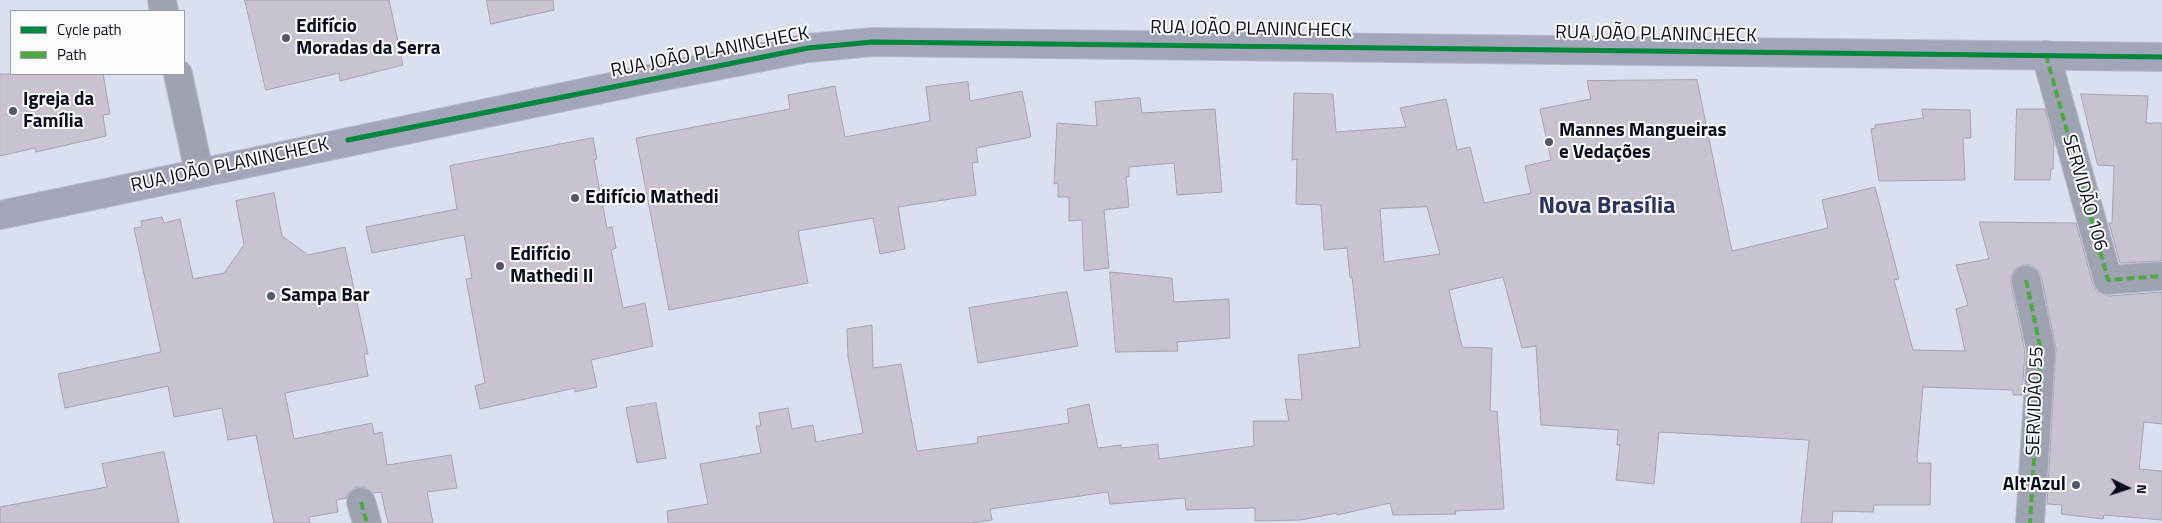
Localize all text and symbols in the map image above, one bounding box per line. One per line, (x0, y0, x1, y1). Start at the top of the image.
legend (10, 10, 185, 75)
place label: Edifício Moradas da Serra (296, 16, 441, 60)
street label: RUA JOÃO PLANINCHECK (1150, 17, 1352, 43)
text: Cycle path (57, 18, 122, 41)
street label: RUA JOÃO PLANINCHECK (1555, 22, 1757, 48)
street label: RUA JOÃO PLANINCHECK (609, 23, 811, 83)
marker: Edifício Moradas da Serra (280, 32, 292, 44)
text: Path (57, 43, 87, 66)
place label: Igreja da Família (23, 89, 94, 133)
marker: Igreja da Família (7, 105, 19, 117)
place label: Mannes Mangueiras e Vedações (1559, 120, 1726, 164)
street label: SERVIDÃO 106 (2057, 132, 2111, 254)
street label: RUA JOÃO PLANINCHECK (129, 134, 331, 198)
marker: Mannes Mangueiras e Vedações (1543, 136, 1555, 148)
place label: Edifício Mathedi (585, 187, 719, 209)
marker: Edifício Mathedi (569, 192, 581, 204)
district label: Nova Brasília (1538, 193, 1676, 221)
place label: Edifício Mathedi II (510, 244, 594, 288)
marker: Edifício Mathedi II (494, 260, 506, 272)
place label: Sampa Bar (281, 285, 370, 307)
marker: Sampa Bar (265, 290, 277, 302)
street label: SERVIDÃO 55 (2023, 346, 2049, 456)
north arrow (2102, 463, 2152, 513)
place label: Alt'Azul (2003, 474, 2066, 496)
marker: Alt'Azul (2070, 479, 2082, 491)
text: N (2132, 484, 2153, 495)

